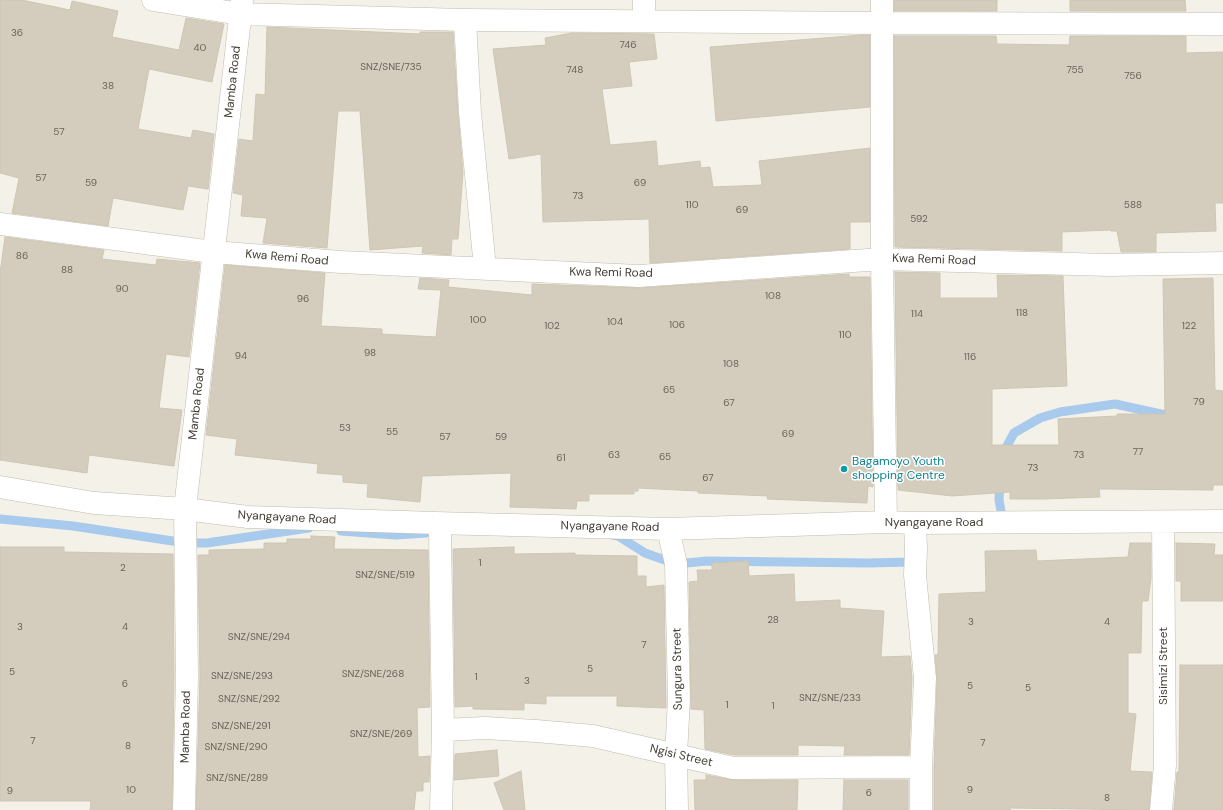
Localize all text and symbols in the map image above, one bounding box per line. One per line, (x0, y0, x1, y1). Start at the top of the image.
house number: 36 (11, 27, 23, 39)
house number: 746 (619, 39, 637, 51)
house number: 40 (194, 42, 206, 54)
street label: Mamba Road (222, 45, 244, 119)
house number: SNZ/SNE/735 (360, 61, 422, 73)
house number: 748 (567, 64, 583, 76)
house number: 755 (1066, 64, 1084, 76)
house number: 756 (1124, 70, 1142, 82)
house number: 38 (102, 80, 114, 92)
house number: 57 (53, 126, 65, 138)
house number: 57 (35, 172, 47, 184)
house number: 59 (85, 177, 97, 189)
house number: 69 (634, 177, 646, 189)
house number: 73 (573, 190, 583, 202)
house number: 110 (685, 199, 699, 211)
house number: 588 (1124, 199, 1142, 211)
house number: 69 (736, 204, 748, 216)
house number: 592 (910, 213, 928, 225)
street label: Kwa Remi Road (245, 247, 329, 269)
house number: 86 (16, 250, 28, 262)
street label: Kwa Remi Road (892, 251, 976, 269)
house number: 88 (61, 264, 73, 276)
street label: Kwa Remi Road (569, 265, 653, 281)
house number: 90 (115, 283, 129, 295)
house number: 108 (765, 290, 781, 302)
house number: 96 (297, 293, 309, 305)
house number: 118 (1016, 307, 1028, 319)
house number: 114 (911, 308, 923, 320)
house number: 100 (470, 314, 486, 326)
house number: 104 (607, 316, 623, 328)
house number: 106 (669, 319, 685, 331)
house number: 102 (544, 320, 560, 332)
house number: 122 (1182, 320, 1196, 332)
house number: 110 (838, 329, 852, 341)
house number: 98 (364, 347, 376, 359)
house number: 94 (235, 350, 247, 362)
house number: 116 (964, 351, 976, 363)
house number: 108 (723, 358, 739, 370)
street label: Mamba Road (186, 367, 208, 441)
house number: 65 (663, 384, 675, 396)
house number: 79 (1193, 396, 1205, 408)
house number: 67 (723, 397, 735, 409)
house number: 53 (339, 422, 351, 434)
house number: 55 (386, 426, 398, 438)
house number: 69 (782, 428, 794, 440)
house number: 57 (439, 431, 451, 443)
house number: 59 (495, 431, 507, 443)
house number: 77 (1133, 446, 1143, 458)
house number: 63 (608, 449, 620, 461)
house number: 73 (1074, 449, 1084, 461)
house number: 65 (659, 451, 671, 463)
house number: 61 (556, 452, 566, 464)
place label: Bagamoyo Youth shopping Centre (852, 455, 945, 483)
house number: 73 (1028, 462, 1038, 474)
marker: Bagamoyo Youth shopping Centre (839, 464, 849, 474)
house number: 67 (702, 472, 714, 484)
street label: Nyangayane Road (237, 508, 337, 528)
street label: Nyangayane Road (885, 516, 983, 530)
street label: Nyangayane Road (561, 519, 659, 535)
house number: 1 (478, 557, 482, 569)
house number: 2 (120, 562, 126, 574)
house number: SNZ/SNE/519 (355, 569, 415, 581)
house number: 28 (767, 614, 779, 626)
house number: 3 (968, 616, 974, 628)
house number: 4 (1104, 616, 1110, 628)
house number: 3 (17, 621, 23, 633)
house number: 4 (122, 621, 128, 633)
street label: Sisimizi Street (1157, 627, 1171, 705)
street label: Sungura Street (670, 628, 686, 710)
house number: SNZ/SNE/294 (228, 631, 290, 643)
house number: 7 (641, 639, 647, 651)
house number: 5 (587, 663, 593, 675)
house number: 5 (9, 666, 15, 678)
house number: SNZ/SNE/268 (342, 668, 404, 680)
house number: SNZ/SNE/293 (211, 670, 273, 682)
house number: 1 (474, 671, 478, 683)
house number: 3 (524, 675, 530, 687)
house number: 6 (122, 678, 128, 690)
house number: 5 (967, 680, 973, 692)
house number: 5 (1025, 682, 1031, 694)
street label: Mamba Road (178, 691, 194, 763)
house number: SNZ/SNE/233 (799, 692, 861, 704)
house number: SNZ/SNE/292 (218, 693, 280, 705)
house number: 1 (725, 699, 729, 711)
house number: 1 (771, 700, 775, 712)
house number: SNZ/SNE/291 (211, 720, 271, 732)
house number: SNZ/SNE/269 (350, 728, 412, 740)
house number: 7 (30, 735, 36, 747)
house number: 7 (980, 737, 986, 749)
house number: 8 (125, 740, 131, 752)
house number: SNZ/SNE/290 (204, 741, 268, 753)
street label: Ngisi Street (648, 742, 714, 770)
house number: SNZ/SNE/289 (206, 772, 268, 784)
house number: 10 (126, 784, 136, 796)
house number: 9 (967, 784, 973, 796)
house number: 9 (7, 785, 13, 797)
house number: 6 (866, 787, 872, 799)
house number: 8 (1104, 792, 1110, 804)

